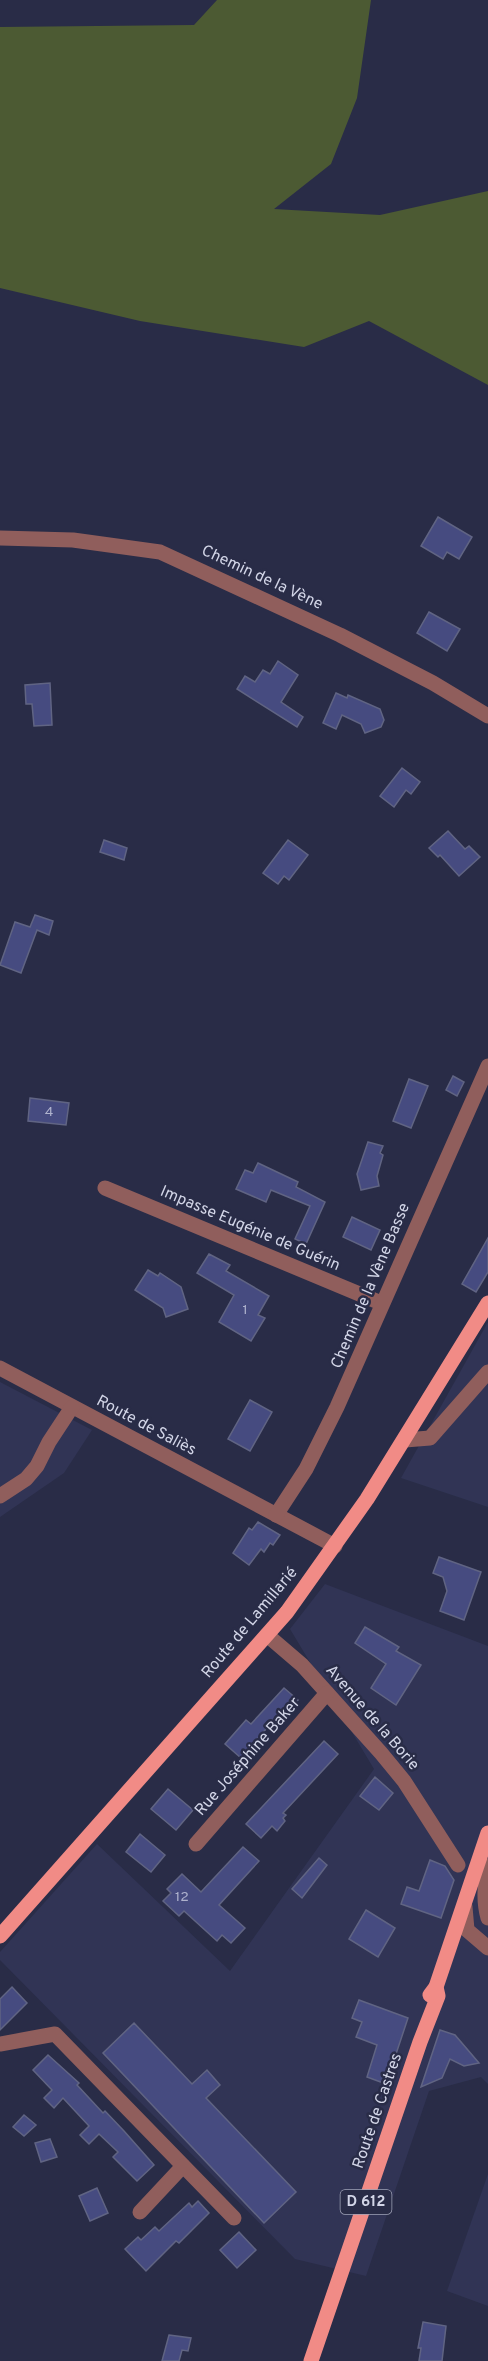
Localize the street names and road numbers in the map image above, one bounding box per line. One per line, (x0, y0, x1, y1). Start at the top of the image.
street label: Chemin de la Vène (198, 541, 326, 615)
street label: Impasse Eugénie de Guérin (157, 1182, 343, 1276)
street label: Chemin de la Vène Basse (327, 1200, 415, 1372)
street label: Route de Saliès (93, 1391, 199, 1461)
street label: Route de Lamillarié (198, 1563, 302, 1683)
street label: Avenue de la Borie (321, 1661, 423, 1775)
street label: Rue Joséphine Baker (191, 1693, 305, 1821)
street label: Route de Castres (349, 2050, 407, 2172)
road number: D 612 (340, 2190, 392, 2214)

